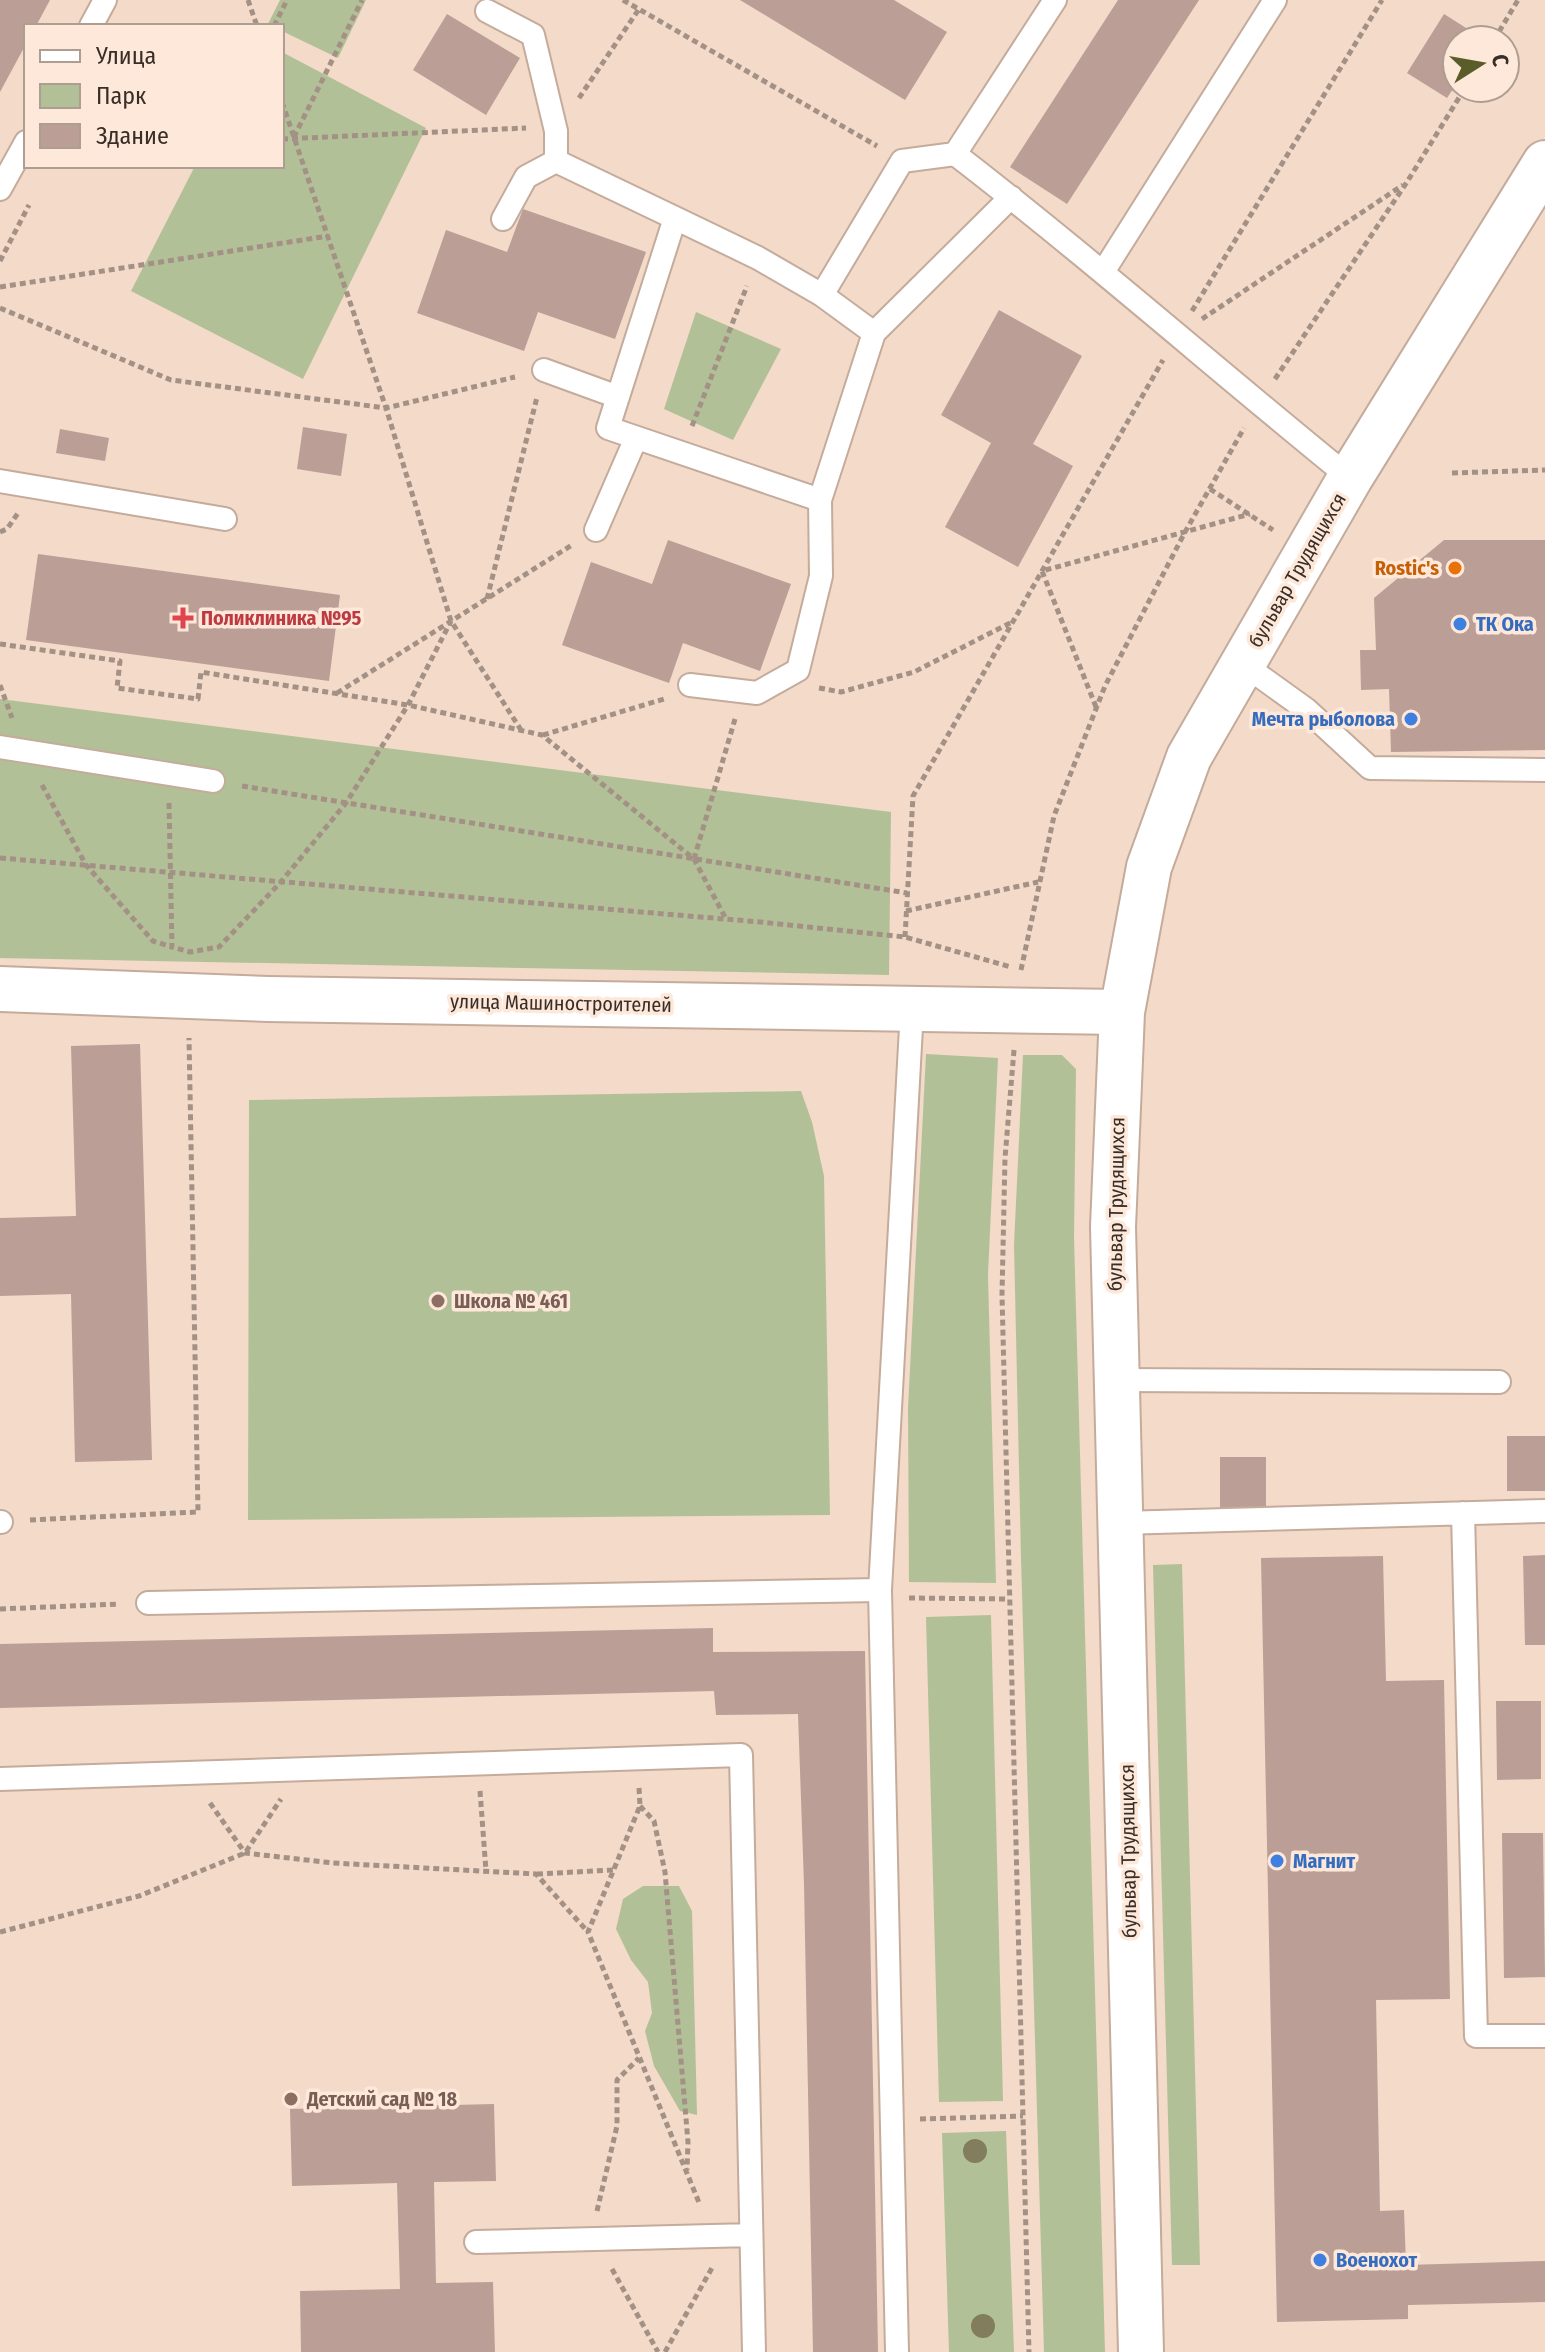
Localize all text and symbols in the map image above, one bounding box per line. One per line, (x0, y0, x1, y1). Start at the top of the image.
legend (24, 24, 284, 168)
north arrow (1441, 24, 1521, 104)
text: Улица (95, 42, 156, 70)
text: С (1486, 52, 1515, 69)
text: Парк (96, 82, 147, 110)
text: Здание (96, 122, 169, 150)
street label: бульвар Трудящихся (1243, 489, 1351, 651)
place label: Rostic's (1375, 556, 1439, 580)
marker: Rostic's (1446, 559, 1464, 577)
place label: Поликлиника №95 (201, 606, 361, 630)
marker: Поликлиника №95 (172, 607, 194, 629)
place label: ТК Ока (1476, 612, 1534, 636)
marker: ТК Ока (1451, 615, 1469, 633)
place label: Мечта рыболова (1252, 707, 1395, 731)
marker: Мечта рыболова (1402, 710, 1420, 728)
street label: улица Машиностроителей (450, 989, 672, 1017)
street label: бульвар Трудящихся (1102, 1117, 1130, 1291)
place label: Школа № 461 (454, 1289, 568, 1313)
marker: Школа № 461 (429, 1292, 447, 1310)
street label: бульвар Трудящихся (1114, 1764, 1142, 1938)
place label: Магнит (1293, 1849, 1356, 1873)
marker: Магнит (1268, 1852, 1286, 1870)
place label: Детский сад № 18 (306, 2087, 458, 2111)
marker: Детский сад № 18 (282, 2090, 300, 2108)
place label: Военохот (1336, 2248, 1417, 2272)
marker: Военохот (1311, 2251, 1329, 2269)

